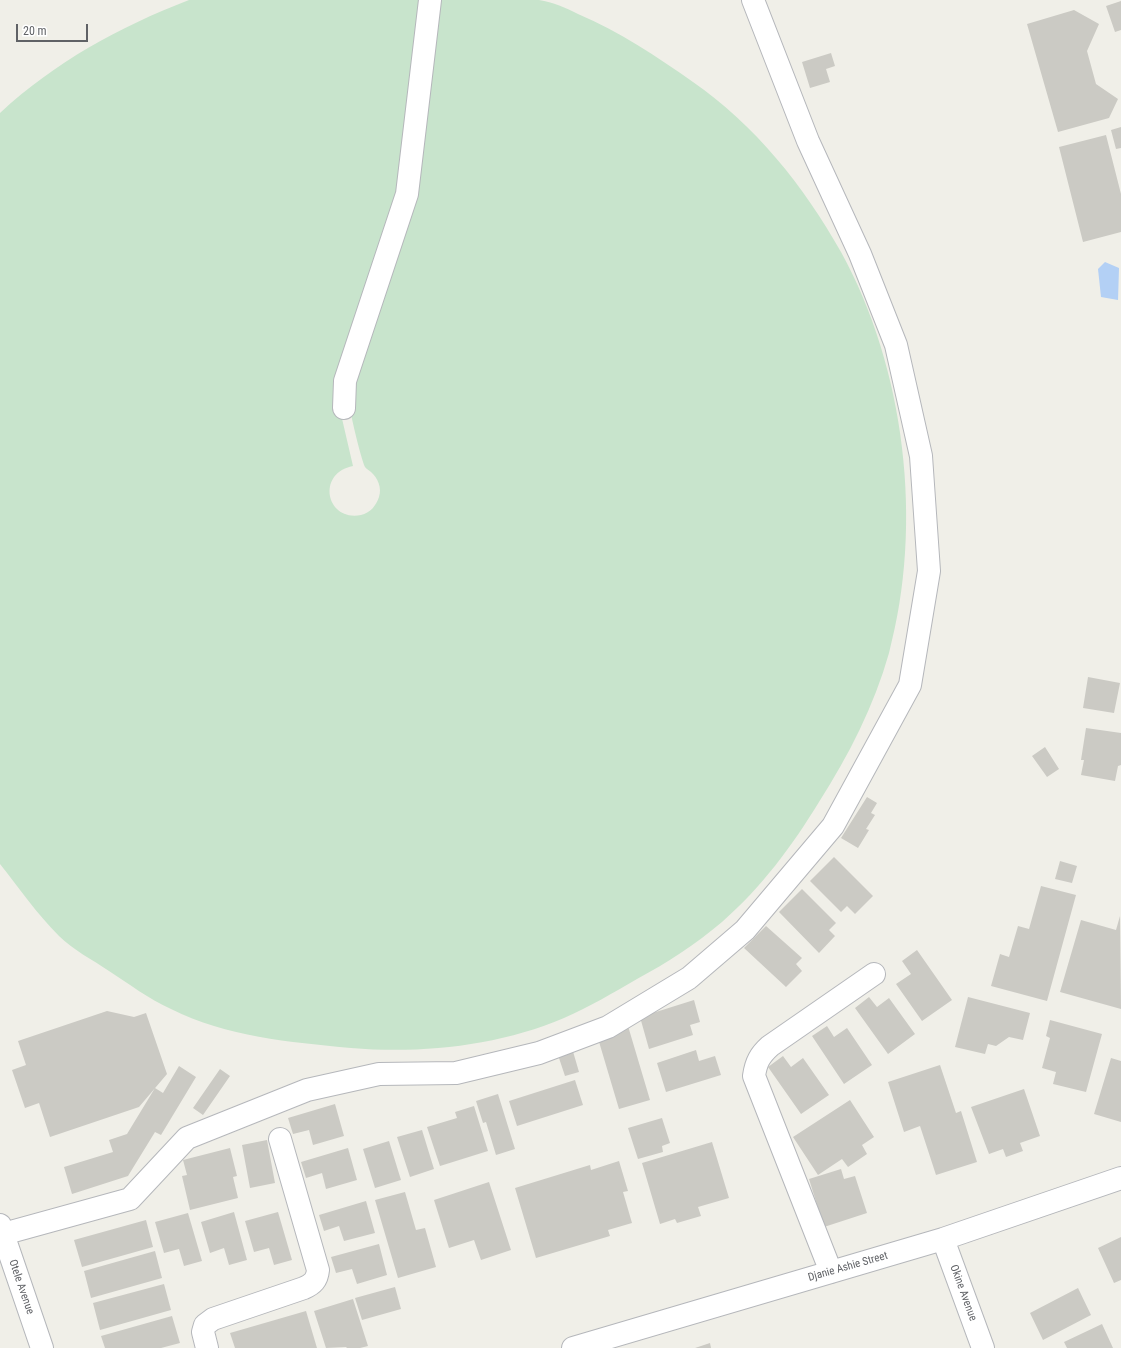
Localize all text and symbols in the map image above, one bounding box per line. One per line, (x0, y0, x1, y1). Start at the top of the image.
scale bar (18, 16, 90, 42)
text: 20 m (23, 24, 47, 38)
street label: Djanie Ashie Street (807, 1249, 889, 1285)
street label: Otele Avenue (5, 1258, 37, 1316)
street label: Okine Avenue (947, 1263, 979, 1323)

